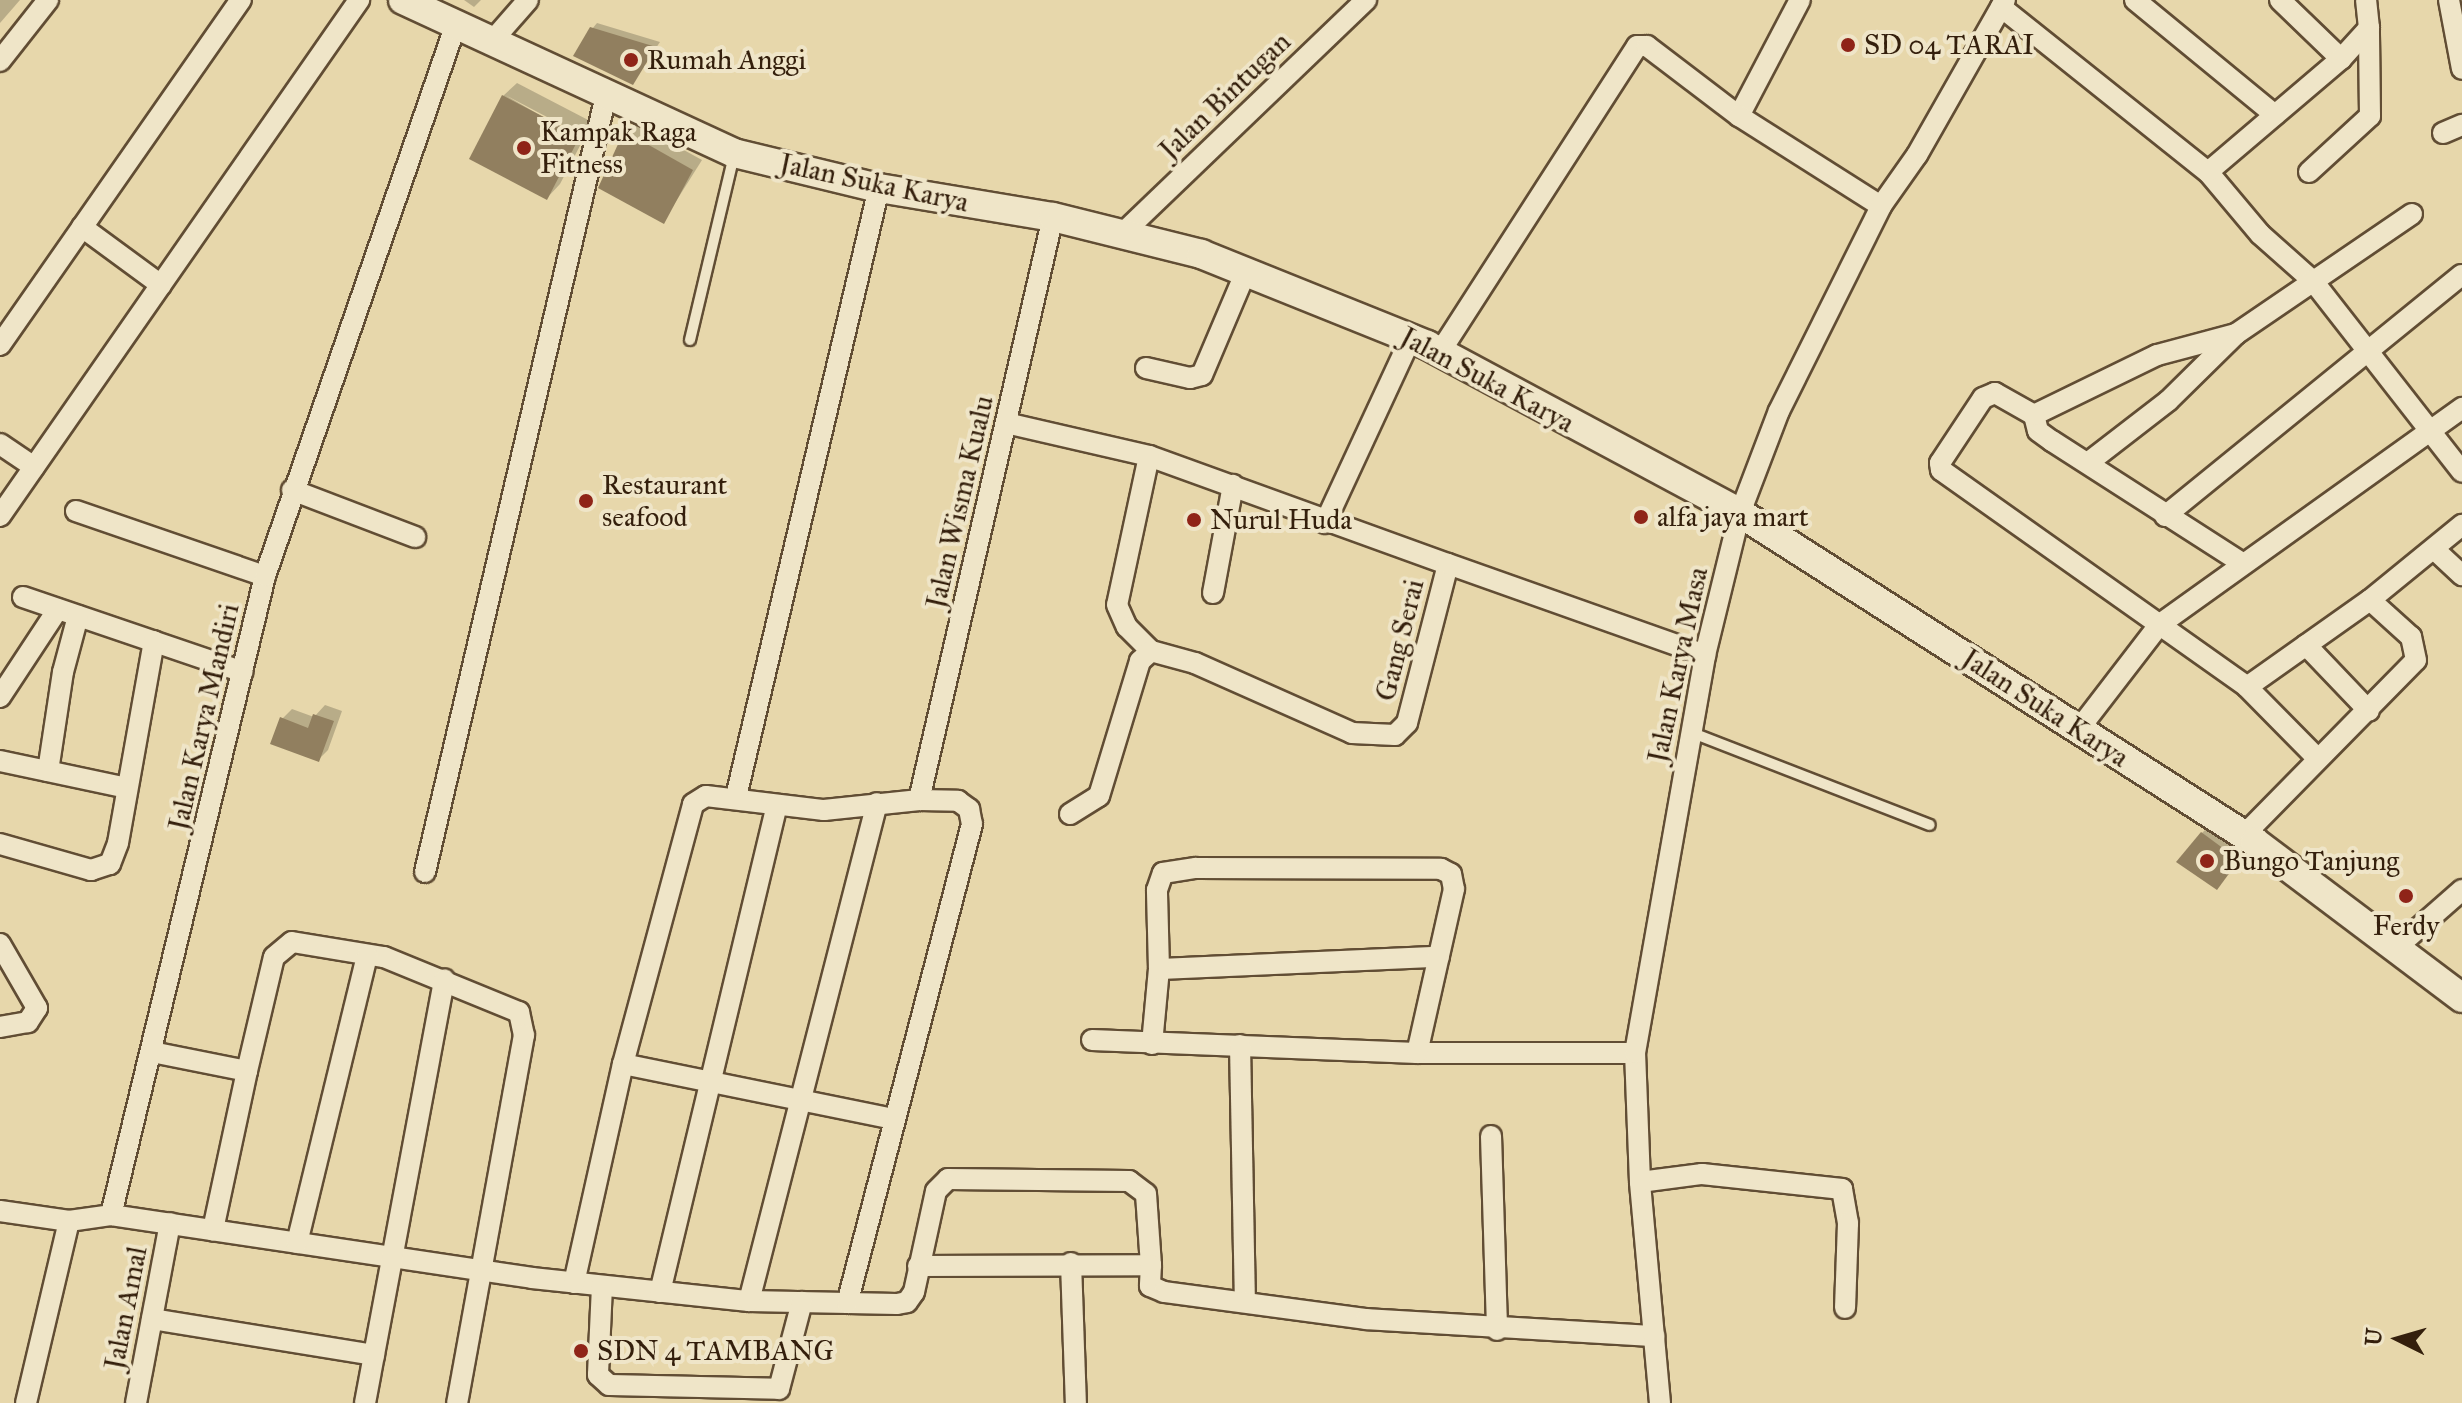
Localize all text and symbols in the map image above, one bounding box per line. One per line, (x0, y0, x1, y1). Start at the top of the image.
street label: Jalan Bintugan (1153, 25, 1297, 167)
place label: SD 04 TARAI (1864, 28, 2034, 62)
marker: SD 04 TARAI (1839, 36, 1857, 54)
place label: Rumah Anggi (647, 43, 806, 77)
marker: Rumah Anggi (622, 51, 640, 69)
place label: Kampak Raga Fitness (540, 115, 697, 181)
marker: Kampak Raga Fitness (515, 139, 533, 157)
street label: Jalan Suka Karya (777, 147, 971, 219)
street label: Jalan Suka Karya (1394, 320, 1580, 440)
street label: Jalan Wisma Kualu (919, 392, 1001, 612)
place label: Restaurant seafood (602, 468, 727, 534)
marker: Restaurant seafood (577, 492, 595, 510)
place label: alfa jaya mart (1657, 500, 1809, 534)
place label: Nurul Huda (1210, 503, 1352, 537)
marker: alfa jaya mart (1632, 508, 1650, 526)
marker: Nurul Huda (1185, 511, 1203, 529)
street label: Jalan Karya Masa (1641, 564, 1715, 766)
street label: Gang Serai (1369, 576, 1431, 704)
street label: Jalan Karya Mandiri (162, 600, 246, 834)
street label: Jalan Suka Karya (1955, 642, 2135, 774)
place label: Bungo Tanjung (2223, 844, 2399, 878)
marker: Bungo Tanjung (2198, 852, 2216, 870)
marker: Ferdy (2397, 887, 2415, 905)
place label: Ferdy (2373, 909, 2439, 943)
street label: Jalan Amal (98, 1244, 154, 1372)
north arrow (2358, 1299, 2438, 1379)
text: U (2359, 1327, 2388, 1347)
place label: SDN 4 TAMBANG (597, 1334, 834, 1368)
marker: SDN 4 TAMBANG (572, 1342, 590, 1360)

